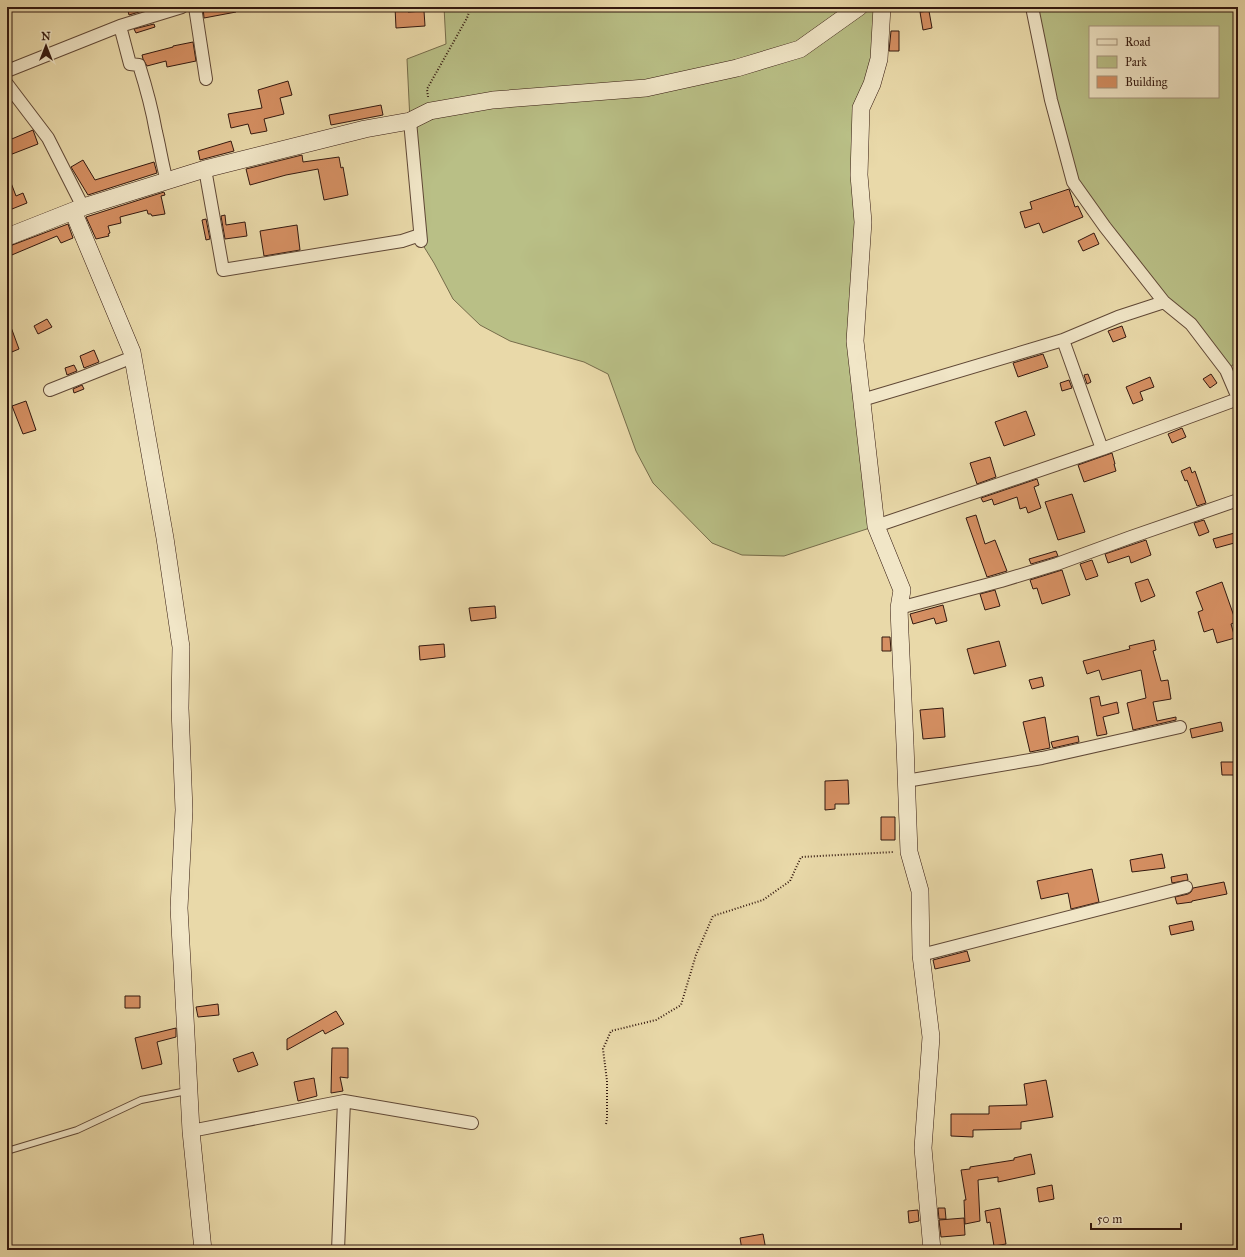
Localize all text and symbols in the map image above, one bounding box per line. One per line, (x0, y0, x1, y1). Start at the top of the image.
north arrow (26, 26, 66, 66)
legend (1089, 26, 1219, 98)
text: N (41, 30, 51, 43)
text: Road (1125, 35, 1151, 49)
text: Park (1125, 55, 1147, 69)
text: Building (1125, 75, 1168, 90)
scale bar (1091, 1205, 1181, 1231)
text: 50 m (1097, 1212, 1122, 1226)

